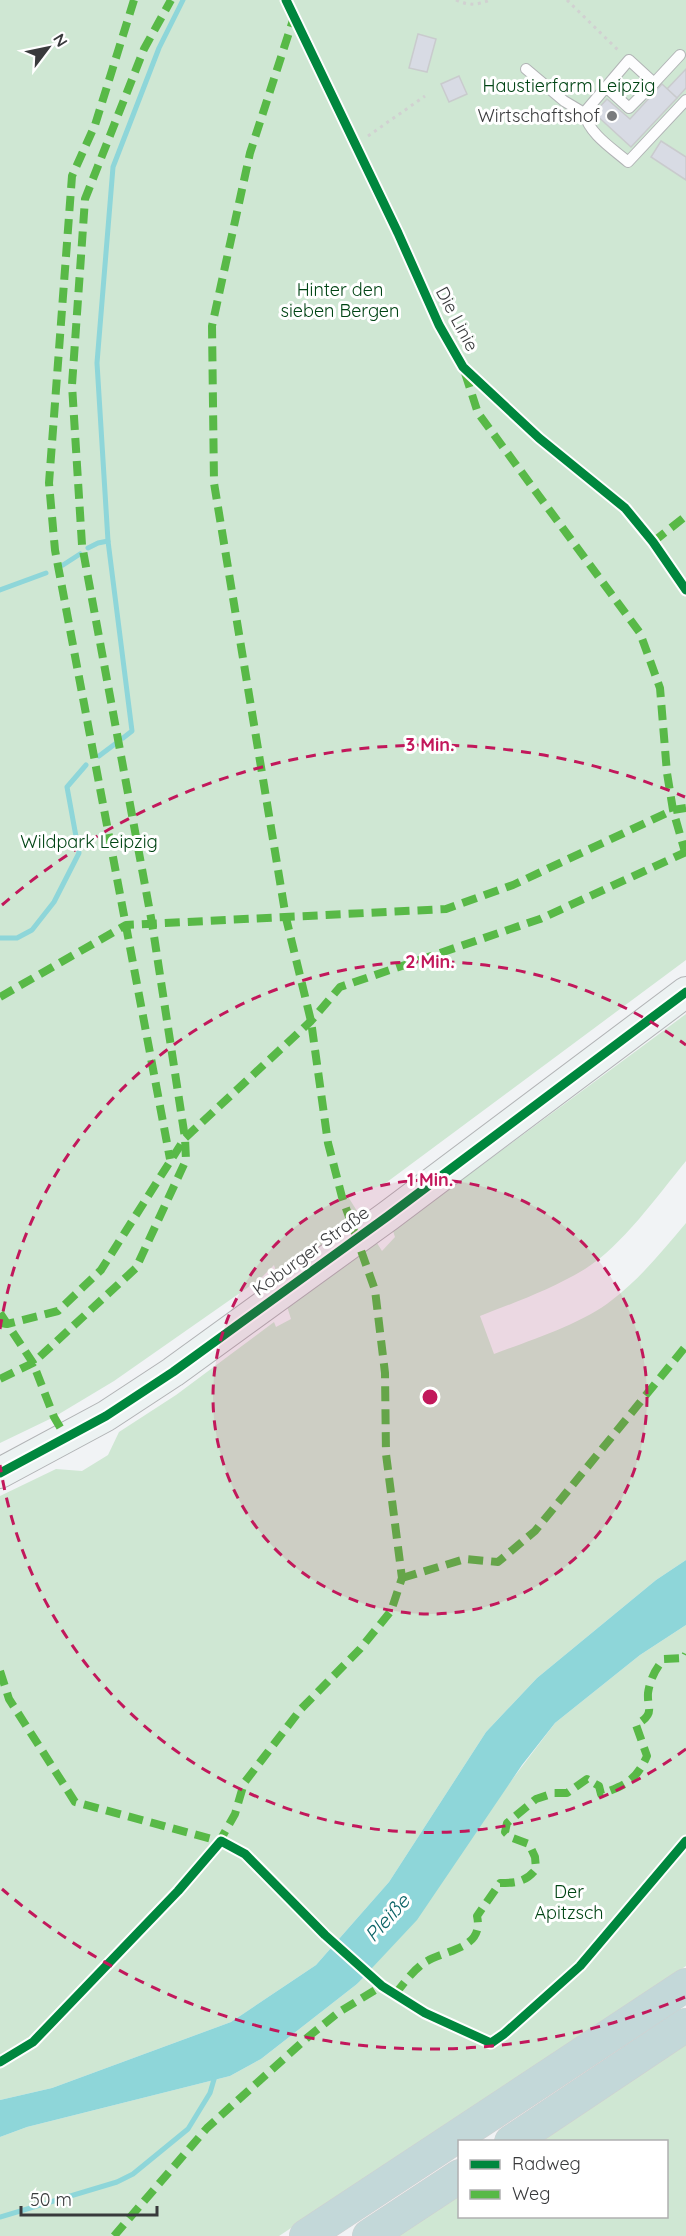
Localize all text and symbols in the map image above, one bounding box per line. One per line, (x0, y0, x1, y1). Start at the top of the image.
north arrow (18, 18, 78, 78)
text: N (49, 30, 72, 50)
park label: Haustierfarm Leipzig (482, 74, 656, 97)
place label: Wirtschaftshof (477, 104, 601, 127)
marker: Wirtschaftshof (605, 109, 619, 123)
park label: Hinter den sieben Bergen (281, 278, 399, 322)
street label: Die Linie (431, 283, 484, 355)
text: 3 Min. (406, 733, 454, 756)
park label: Wildpark Leipzig (20, 830, 158, 853)
text: 2 Min. (405, 950, 455, 973)
text: 1 Min. (407, 1168, 453, 1191)
street label: Koburger Straße (248, 1201, 373, 1301)
centre of rings (420, 1387, 440, 1407)
park label: Der Apitzsch (534, 1880, 604, 1924)
water label: Pleiße (359, 1888, 415, 1947)
legend (458, 2140, 668, 2218)
text: Radweg (512, 2152, 581, 2175)
scale bar (21, 2179, 158, 2217)
text: Weg (512, 2182, 550, 2205)
text: 50 m (30, 2188, 72, 2211)

